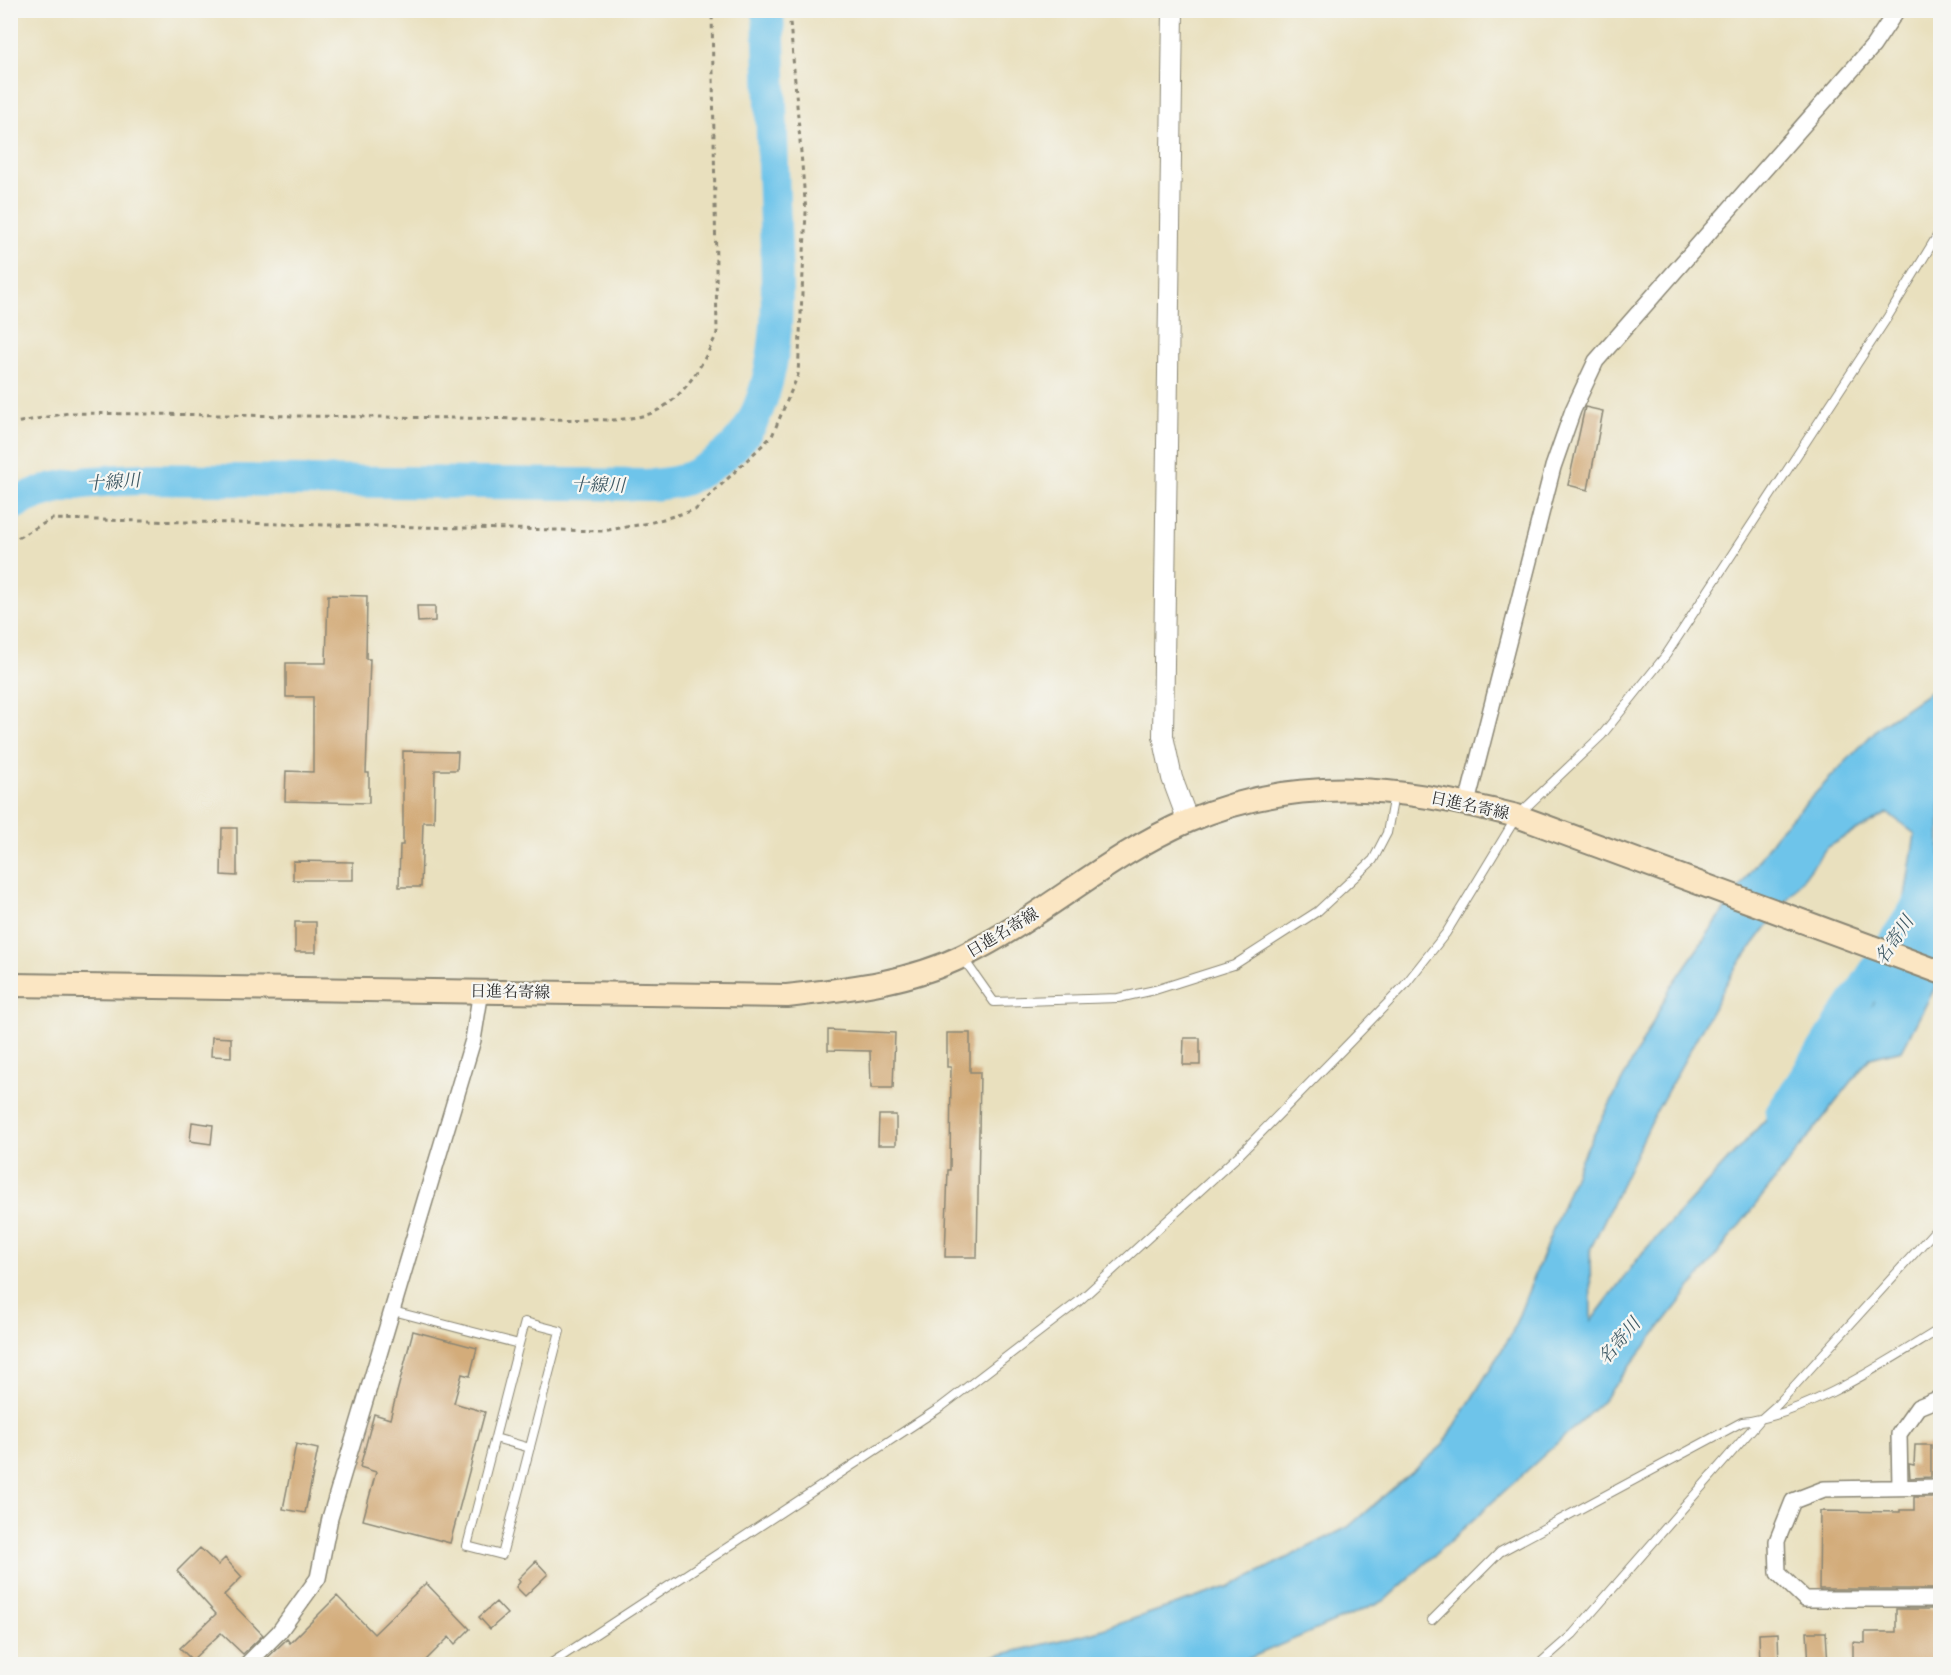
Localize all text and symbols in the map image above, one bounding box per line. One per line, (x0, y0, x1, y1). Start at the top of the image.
water label: 十線川 (85, 469, 143, 495)
water label: 十線川 (571, 474, 627, 497)
street label: 日進名寄線 (1429, 787, 1511, 823)
street label: 日進名寄線 (963, 903, 1041, 961)
water label: 名寄川 (1870, 910, 1919, 969)
street label: 日進名寄線 (470, 980, 550, 1002)
water label: 名寄川 (1593, 1312, 1646, 1369)

